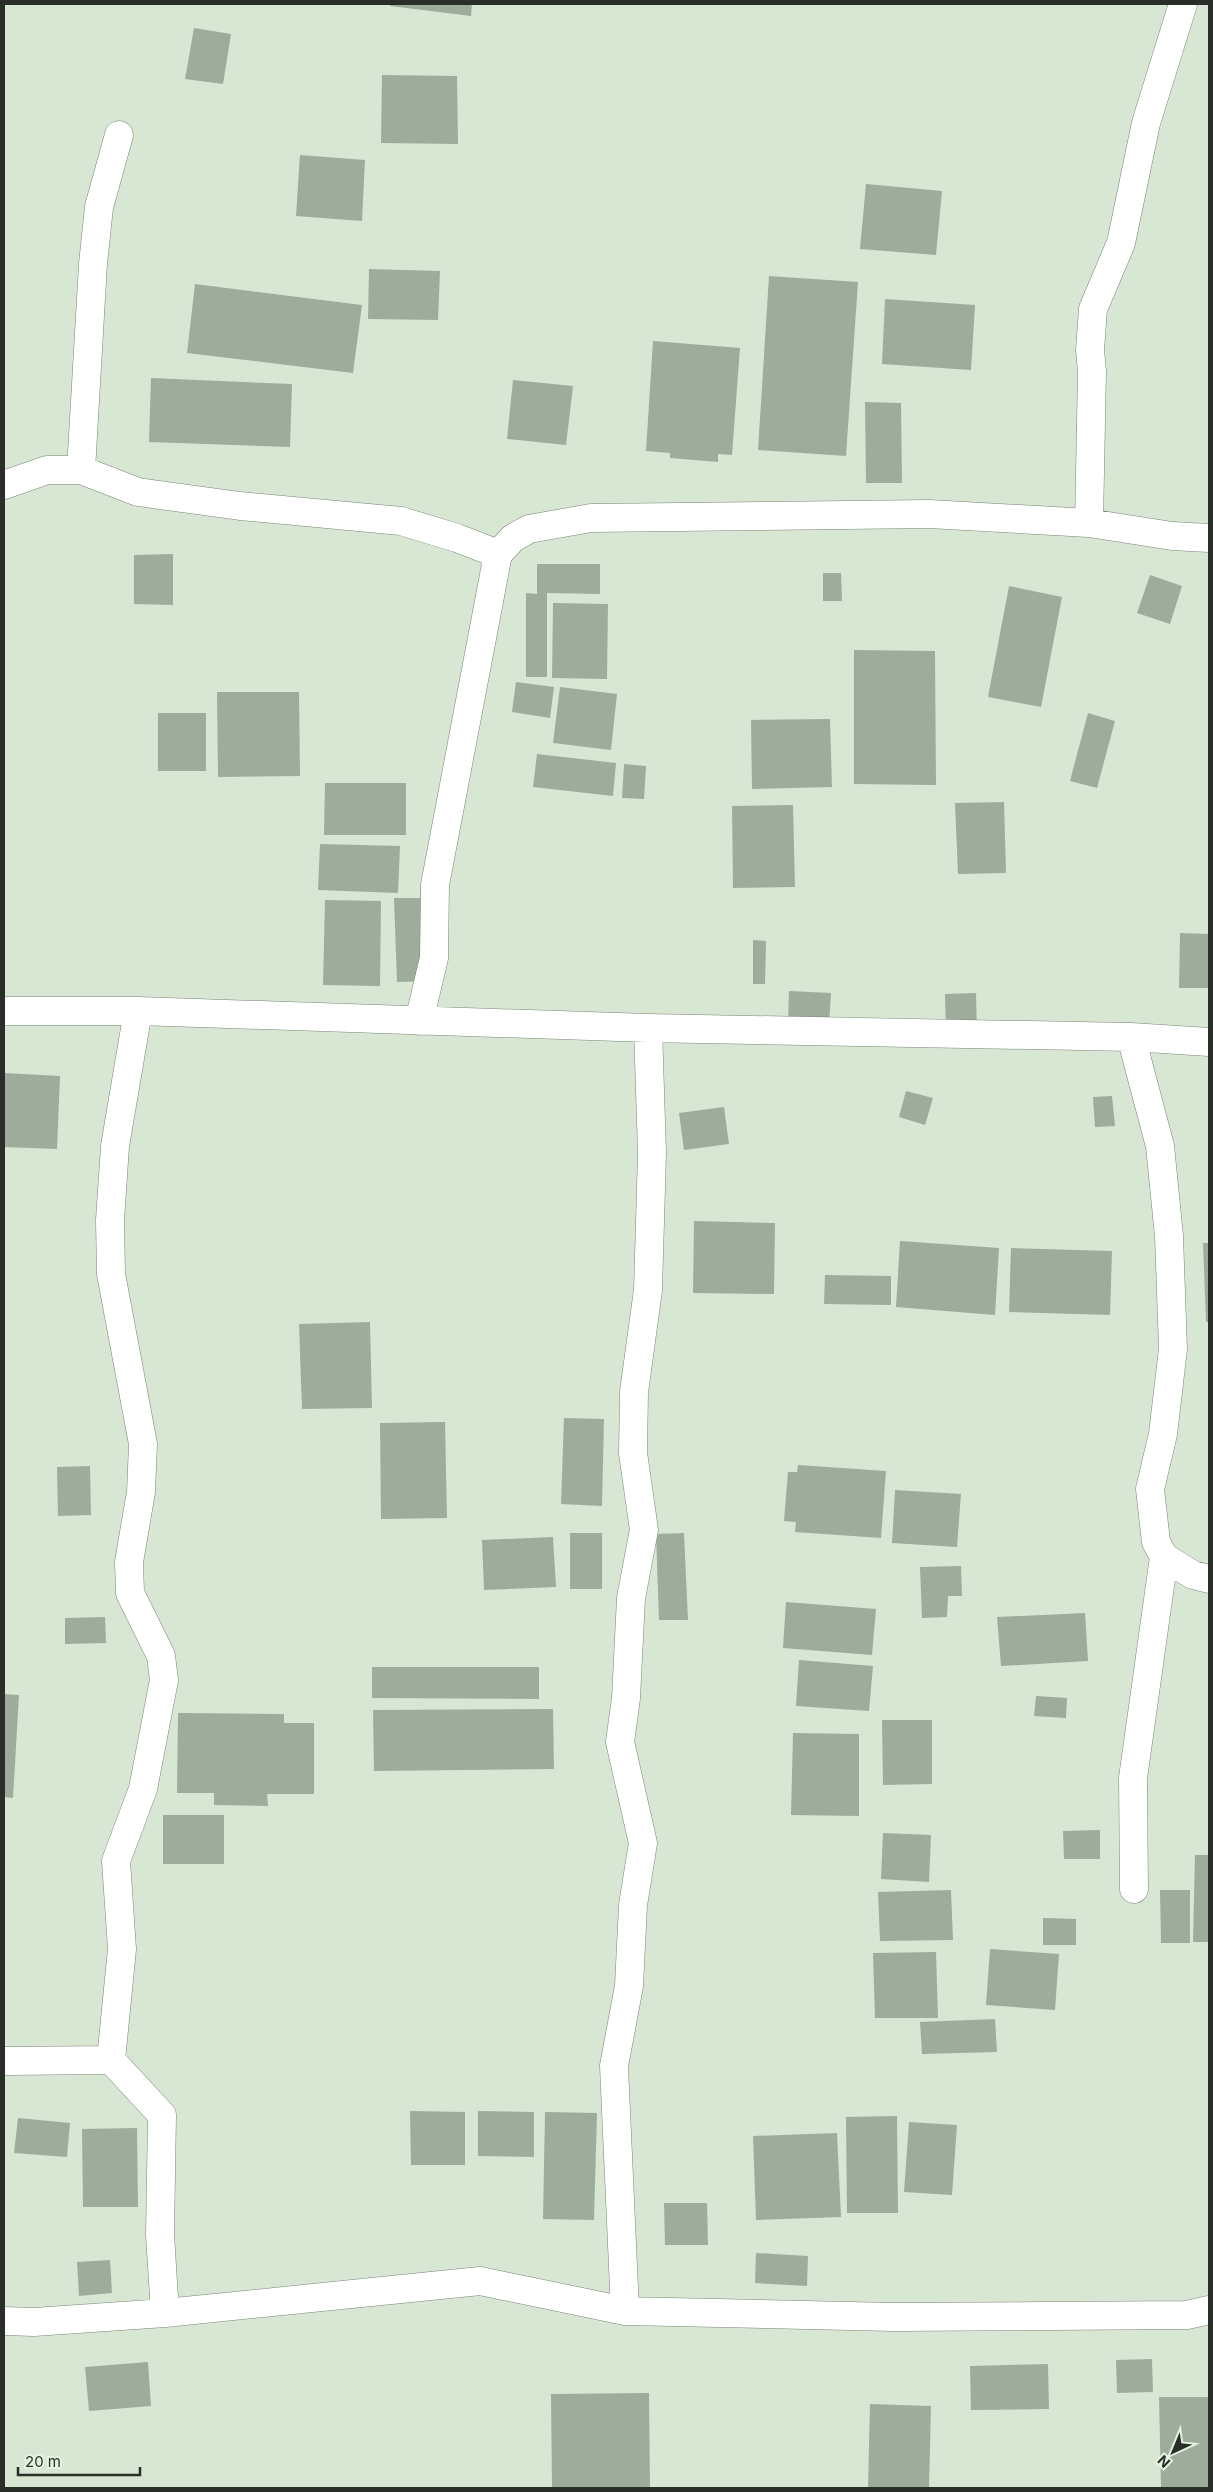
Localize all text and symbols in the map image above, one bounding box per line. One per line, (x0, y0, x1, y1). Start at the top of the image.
north arrow (1148, 2427, 1198, 2477)
scale bar (18, 2444, 140, 2476)
text: 20 m (25, 2452, 61, 2471)
text: N (1154, 2452, 1173, 2472)

